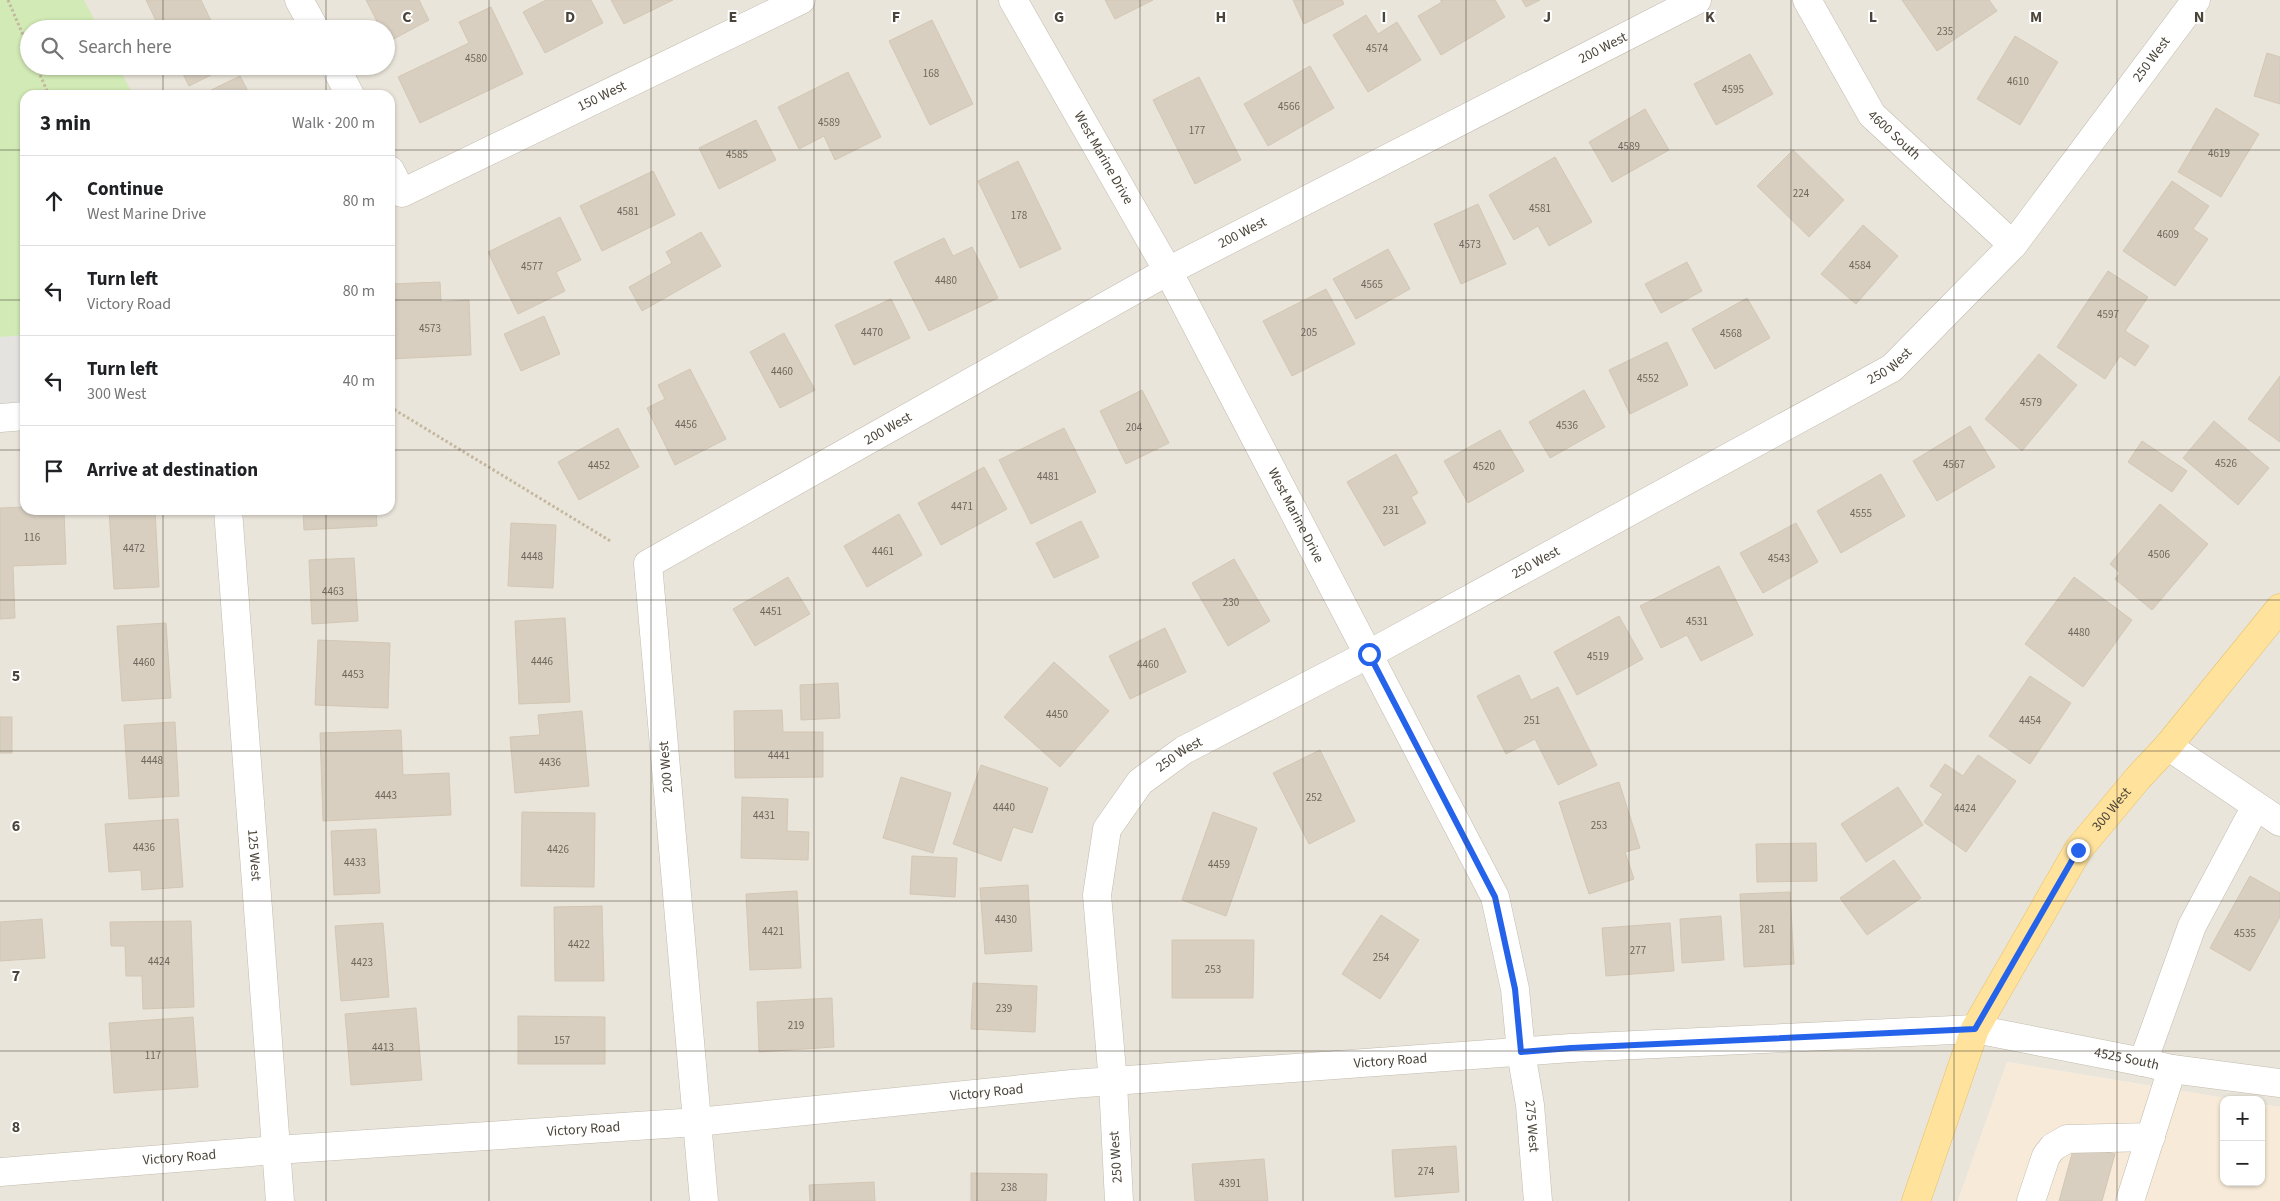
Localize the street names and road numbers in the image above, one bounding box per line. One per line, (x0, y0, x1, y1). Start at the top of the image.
street label: 200 West (1575, 27, 1631, 69)
street label: 250 West (2128, 32, 2175, 86)
street label: 150 West (574, 76, 630, 117)
street label: 4600 South (1863, 106, 1925, 165)
street label: West Marine Drive (1069, 108, 1138, 208)
street label: 200 West (1215, 212, 1270, 254)
street label: 250 West (1864, 343, 1917, 390)
street label: 200 West (860, 407, 916, 450)
street label: West Marine Drive (1263, 465, 1329, 566)
street label: 250 West (1508, 541, 1564, 584)
street label: 250 West (1152, 732, 1206, 777)
street label: 200 West (654, 740, 678, 794)
street label: 300 West (2087, 783, 2136, 836)
street label: 125 West (242, 828, 266, 882)
street label: 4525 South (2092, 1043, 2161, 1076)
street label: Victory Road (1353, 1048, 1428, 1074)
street label: Victory Road (949, 1079, 1024, 1106)
street label: 275 West (1519, 1099, 1544, 1153)
street label: Victory Road (546, 1117, 621, 1142)
street label: 250 West (1104, 1130, 1128, 1184)
street label: Victory Road (142, 1145, 217, 1171)

